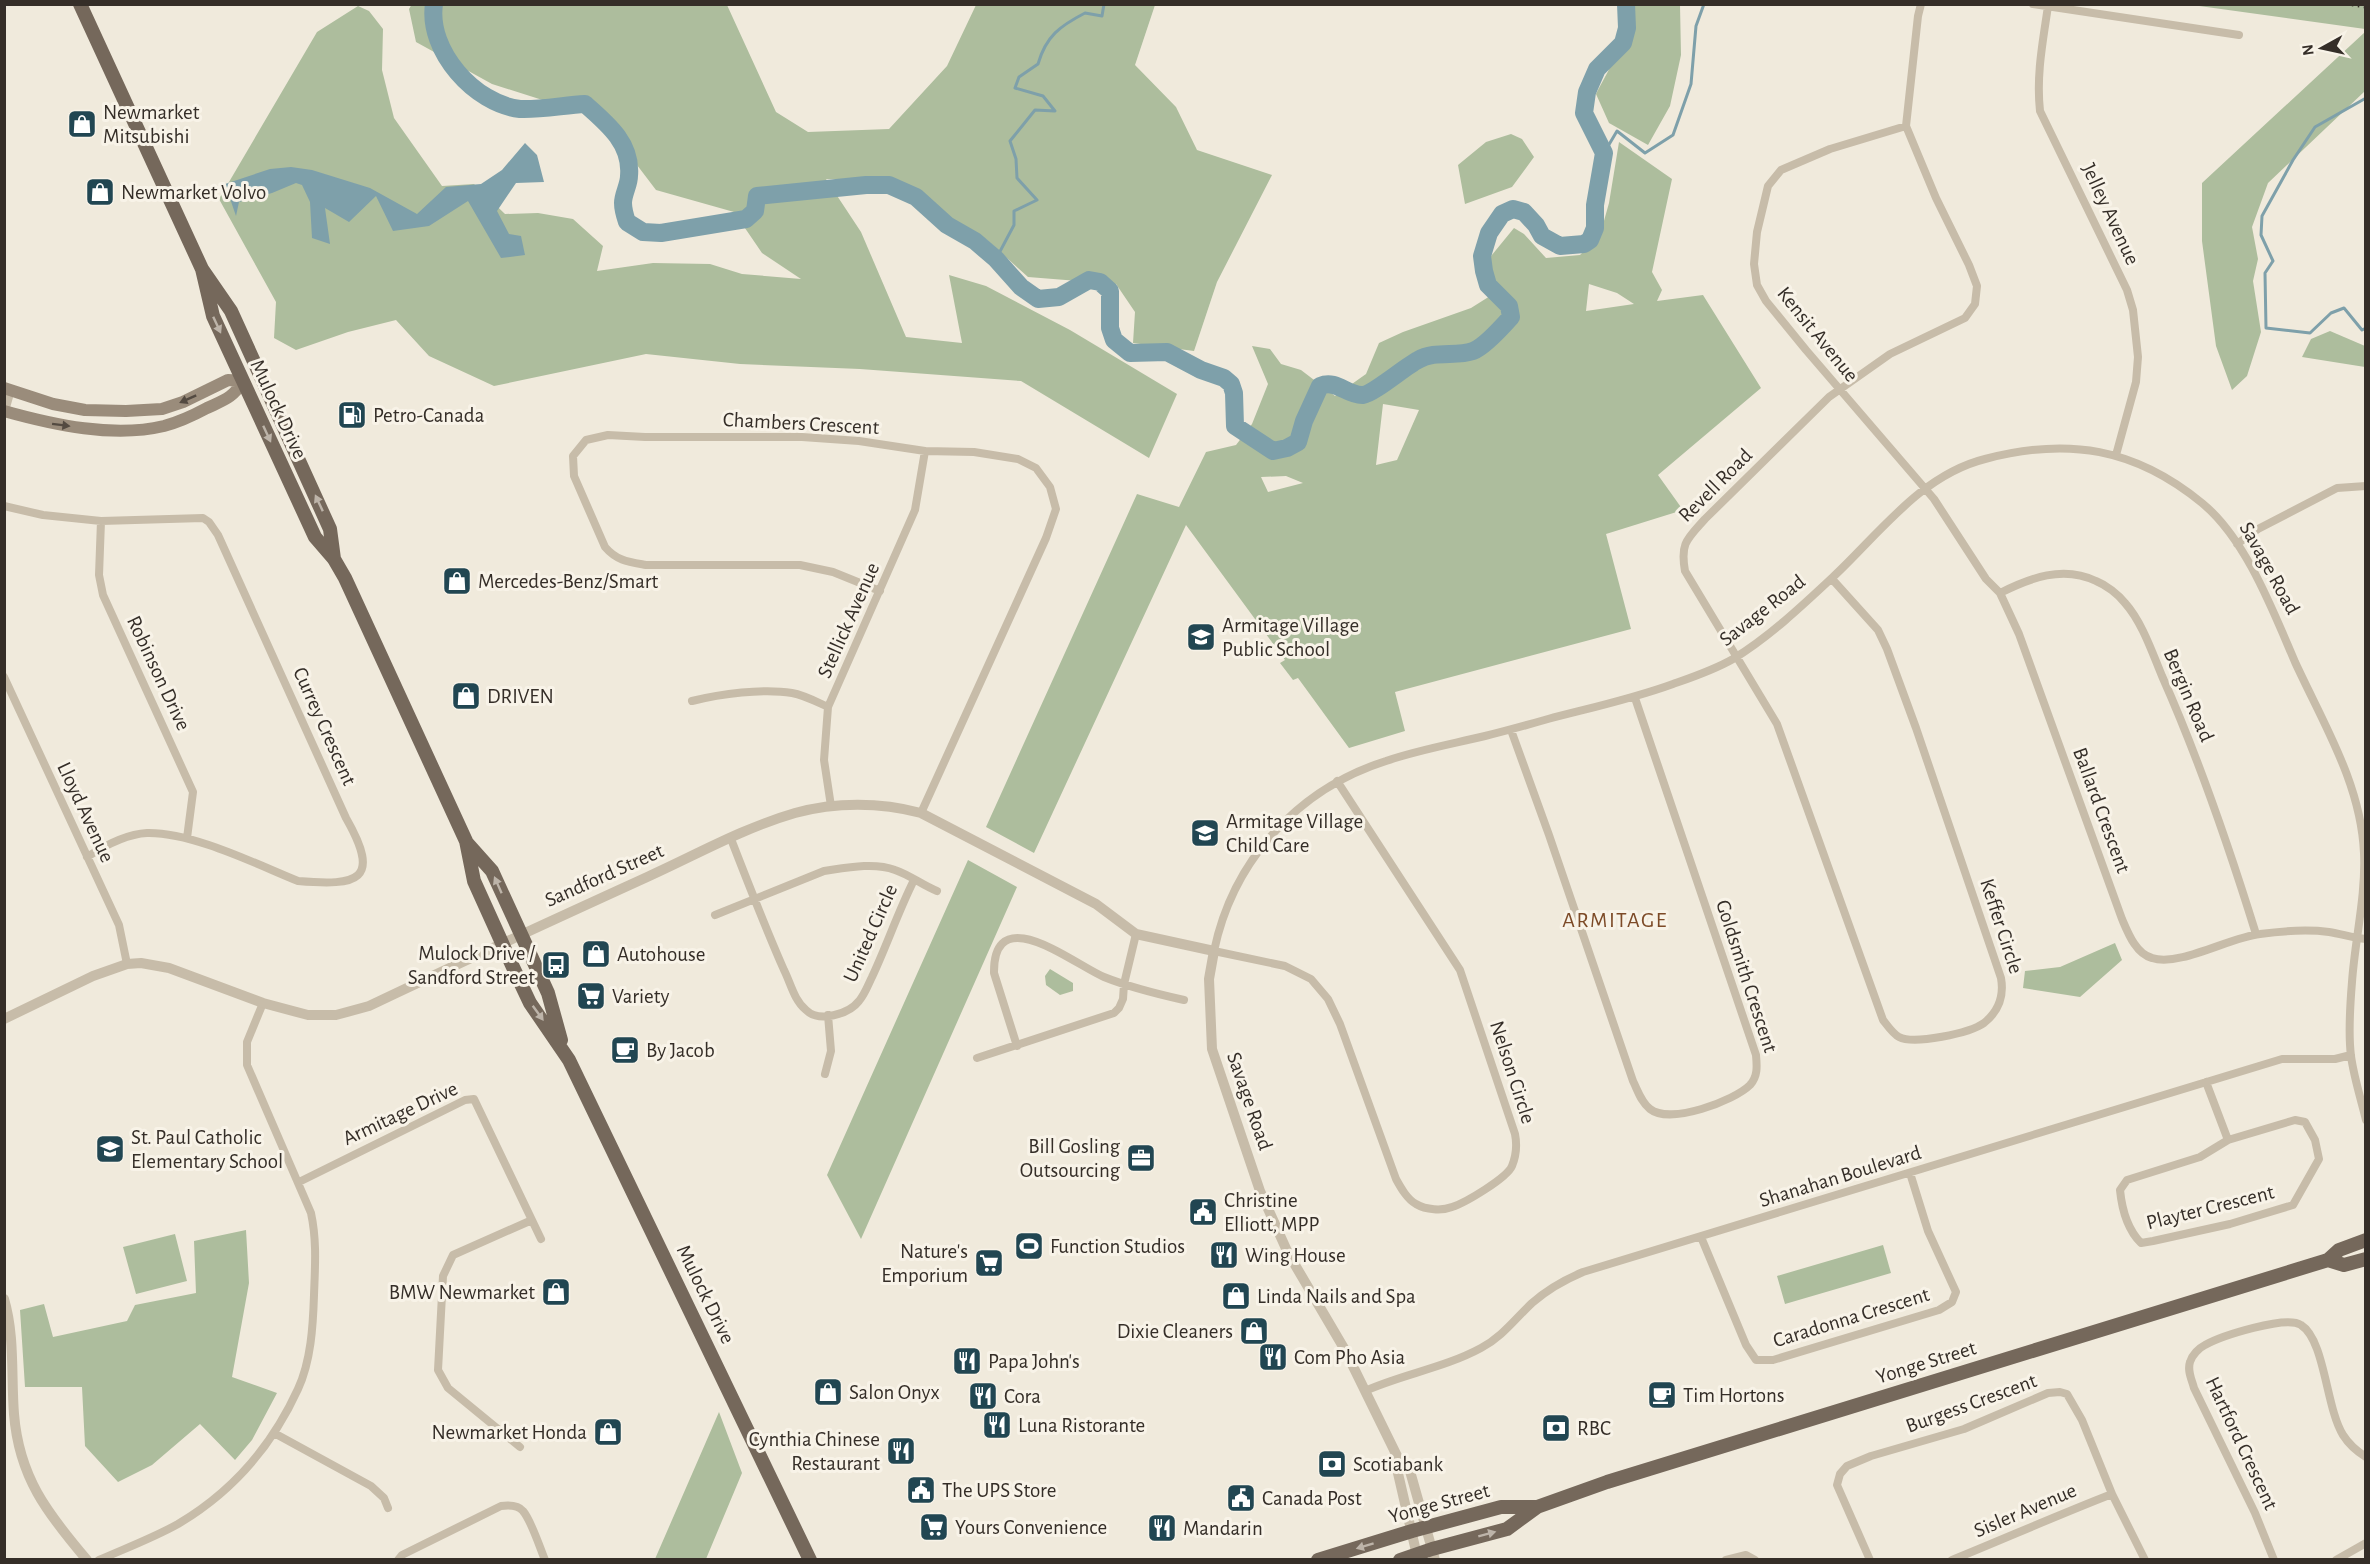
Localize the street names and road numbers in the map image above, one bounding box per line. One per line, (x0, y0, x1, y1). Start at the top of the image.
street label: Jelley Avenue (2078, 160, 2143, 268)
street label: Kensit Avenue (1773, 283, 1862, 386)
street label: Mulock Drive (246, 356, 311, 462)
street label: Chambers Crescent (722, 409, 880, 438)
street label: Revell Road (1675, 444, 1756, 526)
street label: Savage Road (2236, 518, 2304, 618)
street label: Stellick Avenue (814, 559, 883, 681)
street label: Savage Road (1716, 571, 1809, 650)
street label: Robinson Drive (123, 613, 194, 734)
street label: Bergin Road (2160, 646, 2218, 745)
street label: Currey Crescent (289, 664, 360, 789)
street label: Ballard Crescent (2069, 745, 2134, 876)
street label: Lloyd Avenue (53, 759, 118, 866)
street label: Sandford Street (542, 840, 667, 911)
street label: Keffer Circle (1976, 876, 2027, 976)
street label: United Circle (840, 881, 901, 985)
street label: Goldsmith Crescent (1712, 897, 1781, 1055)
street label: Nelson Circle (1486, 1018, 1539, 1126)
street label: Savage Road (1223, 1049, 1276, 1153)
street label: Armitage Drive (340, 1078, 461, 1149)
street label: Shanahan Boulevard (1757, 1142, 1924, 1211)
street label: Playter Crescent (2144, 1181, 2276, 1234)
street label: Mulock Drive (673, 1241, 738, 1347)
street label: Caradonna Crescent (1770, 1284, 1932, 1351)
street label: Yonge Street (1874, 1337, 1979, 1388)
street label: Burgess Crescent (1903, 1370, 2040, 1437)
street label: Hartford Crescent (2202, 1373, 2282, 1513)
street label: Sisler Avenue (1971, 1479, 2080, 1541)
street label: Yonge Street (1386, 1480, 1492, 1527)

